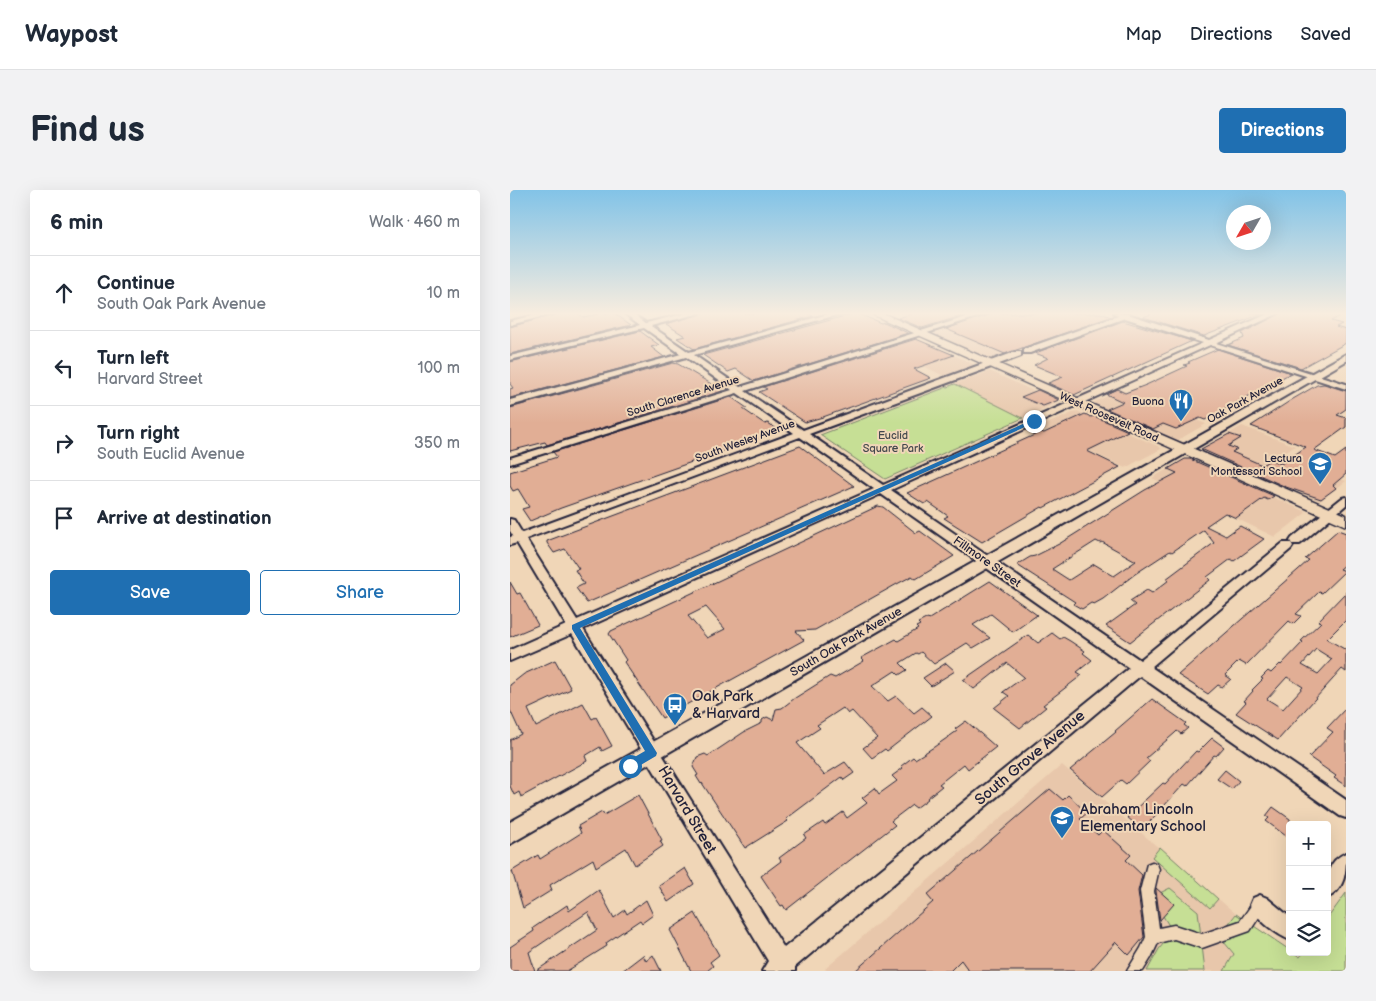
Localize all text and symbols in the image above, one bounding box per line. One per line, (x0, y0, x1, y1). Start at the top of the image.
text: Waypost (25, 20, 118, 49)
text: Map (1126, 24, 1162, 45)
text: Directions (1190, 24, 1272, 45)
text: Saved (1300, 24, 1351, 45)
button: Directions (1219, 108, 1346, 153)
text: Find us (30, 109, 145, 152)
north arrow (1226, 205, 1271, 250)
text: 6 min (50, 210, 103, 235)
text: Walk · 460 m (369, 213, 460, 232)
text: Continue (97, 272, 175, 295)
icon: ahead (50, 279, 78, 307)
text: 10 m (427, 284, 460, 303)
text: South Oak Park Avenue (97, 295, 266, 314)
text: Turn left (97, 347, 169, 370)
icon: left (50, 354, 78, 382)
text: 100 m (417, 359, 460, 378)
text: Harvard Street (97, 370, 203, 389)
street label: South Clarence Avenue (625, 373, 741, 419)
street label: Oak Park Avenue (1205, 374, 1286, 426)
restaurant icon: Buona (1168, 388, 1194, 422)
street label: West Roosevelt Road (1057, 389, 1161, 445)
place label: Buona (1132, 395, 1164, 408)
route end (1023, 410, 1046, 433)
street label: South Wesley Avenue (693, 417, 797, 465)
text: Turn right (97, 422, 180, 445)
icon: right (50, 429, 78, 457)
park label: Euclid Square Park (863, 429, 924, 455)
text: 350 m (414, 434, 460, 453)
text: South Euclid Avenue (97, 445, 245, 464)
school or university icon: Lectura Montessori School (1307, 451, 1333, 485)
place label: Lectura Montessori School (1211, 452, 1302, 478)
icon: arrive (50, 504, 78, 532)
text: Arrive at destination (97, 507, 272, 530)
street label: Fillmore Street (950, 533, 1024, 591)
button: Save (50, 570, 250, 615)
button: Share (260, 570, 460, 615)
street label: South Oak Park Avenue (787, 604, 905, 680)
place label: Oak Park & Harvard (692, 687, 760, 723)
bus stop icon: Oak Park & Harvard (662, 692, 688, 726)
street label: South Grove Avenue (971, 706, 1089, 810)
route start (619, 755, 642, 778)
street label: Harvard Street (653, 763, 721, 858)
place label: Abraham Lincoln Elementary School (1080, 800, 1206, 836)
school or university icon: Abraham Lincoln Elementary School (1049, 805, 1075, 839)
map controls (1286, 821, 1331, 956)
button: + (1286, 821, 1331, 866)
button: − (1286, 866, 1331, 911)
button: layers (1286, 911, 1331, 956)

